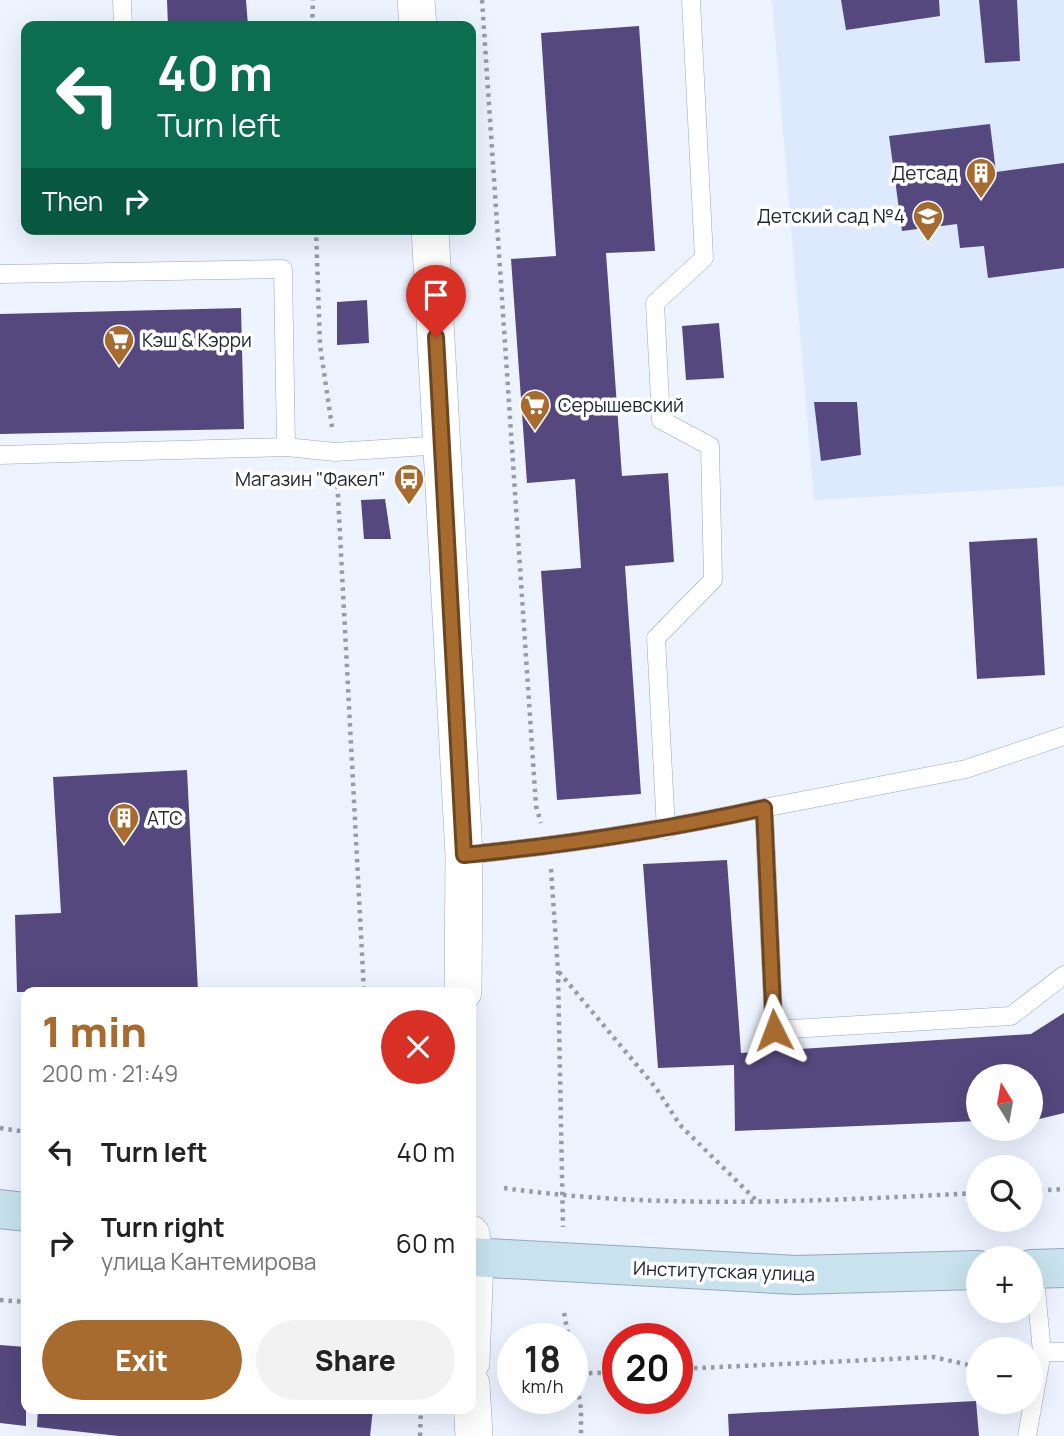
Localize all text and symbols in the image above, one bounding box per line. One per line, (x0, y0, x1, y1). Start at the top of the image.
text: 40 m (157, 39, 273, 106)
icon: left (42, 49, 133, 140)
text: Turn left (157, 103, 281, 147)
building icon: Детсад (964, 156, 998, 200)
place label: Детсад (891, 160, 958, 186)
icon: right (117, 182, 155, 220)
text: Then (42, 183, 103, 219)
school or university icon: Детский сад №4 (911, 199, 945, 243)
place label: Детский сад №4 (757, 203, 905, 229)
pin (406, 265, 466, 337)
icon: arrive (417, 276, 455, 314)
supermarket icon: Кэш & Кэрри (102, 323, 136, 367)
place label: Кэш & Кэрри (142, 327, 252, 353)
supermarket icon: Серышевский (518, 388, 552, 432)
place label: Серышевский (558, 392, 684, 418)
bus stop icon: Магазин "Факел" (392, 462, 426, 506)
place label: Магазин "Факел" (235, 466, 386, 492)
building icon: АТС (107, 801, 141, 845)
place label: АТС (147, 805, 183, 831)
position arrow (737, 993, 811, 1067)
text: 1 min (42, 1002, 147, 1060)
button: close (381, 1010, 455, 1084)
text: 200 m · 21:49 (42, 1057, 178, 1089)
north arrow (966, 1064, 1043, 1141)
map controls (966, 1064, 1043, 1414)
icon: left (42, 1133, 80, 1171)
text: Turn left (101, 1134, 208, 1170)
text: 40 m (397, 1134, 455, 1170)
button: search (966, 1155, 1043, 1232)
text: Turn right (101, 1209, 225, 1245)
icon: right (42, 1224, 80, 1262)
text: 60 m (396, 1225, 455, 1261)
text: улица Кантемирова (101, 1245, 317, 1277)
button: + (966, 1246, 1043, 1323)
street label: Институтская улица (632, 1255, 816, 1287)
button: Exit (42, 1320, 242, 1400)
button: Share (256, 1320, 455, 1400)
speed limit sign: 20 (602, 1323, 693, 1414)
text: 18 (524, 1335, 561, 1383)
button: − (966, 1337, 1043, 1414)
text: km/h (522, 1374, 563, 1398)

